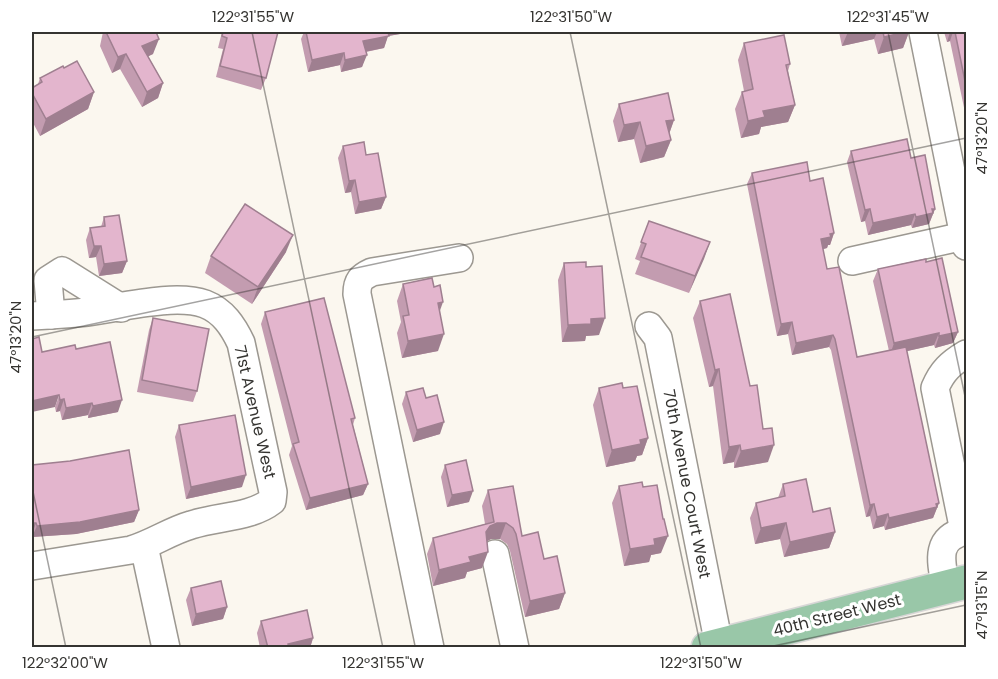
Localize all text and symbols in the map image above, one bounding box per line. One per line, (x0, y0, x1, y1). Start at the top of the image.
text: 122°31'55"W (212, 6, 294, 27)
text: 122°31'50"W (530, 6, 612, 27)
text: 122°31'45"W (847, 6, 929, 27)
text: 47°13'20"N (971, 102, 992, 174)
text: 47°13'20"N (5, 301, 26, 373)
street label: 71st Avenue West (228, 343, 282, 481)
street label: 70th Avenue Court West (657, 388, 717, 581)
text: 47°13'15"N (971, 571, 992, 639)
street label: 40th Street West (771, 588, 904, 642)
text: 122°32'00"W (22, 652, 108, 673)
text: 122°31'55"W (342, 652, 424, 673)
text: 122°31'50"W (660, 652, 742, 673)

